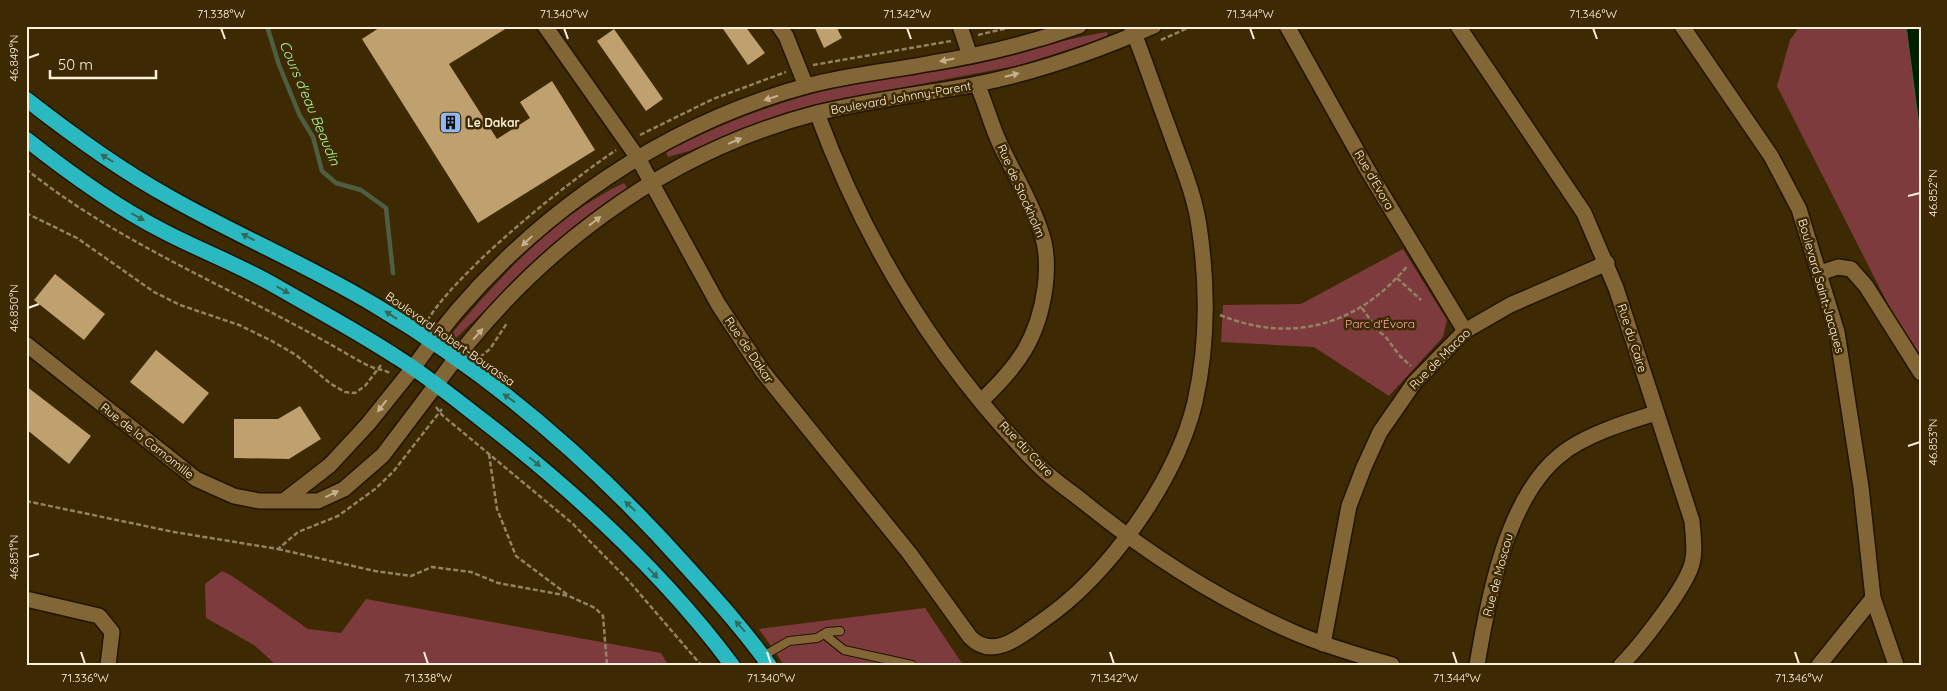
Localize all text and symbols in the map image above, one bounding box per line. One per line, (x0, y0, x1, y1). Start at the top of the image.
text: 71.338°W (197, 6, 245, 21)
text: 71.340°W (540, 6, 589, 21)
text: 71.342°W (883, 6, 931, 21)
text: 71.344°W (1226, 6, 1274, 21)
text: 71.346°W (1569, 6, 1617, 21)
text: 46.849°N (6, 35, 21, 81)
water label: Cours d'eau Beaudin (276, 38, 345, 169)
scale bar (50, 48, 156, 80)
text: 50 m (58, 55, 93, 74)
one-way arrow (939, 57, 955, 65)
one-way arrow (1004, 71, 1019, 79)
street label: Boulevard Johnny-Parent (829, 78, 972, 117)
one-way arrow (764, 94, 779, 102)
building icon: Le Dakar (439, 111, 463, 135)
place label: Le Dakar (467, 115, 520, 130)
one-way arrow (728, 136, 742, 144)
street label: Rue de Stockholm (994, 142, 1049, 240)
street label: Rue d'Evora (1351, 147, 1398, 212)
one-way arrow (100, 153, 113, 162)
text: 46.852°N (1925, 169, 1940, 217)
one-way arrow (131, 213, 145, 221)
one-way arrow (588, 216, 601, 227)
street label: Boulevard Saint-Jacques (1795, 217, 1848, 355)
one-way arrow (241, 233, 255, 241)
one-way arrow (522, 235, 534, 247)
text: 46.850°N (6, 284, 21, 332)
one-way arrow (276, 285, 290, 294)
street label: Boulevard Robert-Bourassa (383, 288, 518, 389)
street label: Rue du Caire (1614, 302, 1651, 374)
one-way arrow (384, 310, 397, 320)
street label: Rue de Dakar (722, 314, 777, 386)
park label: Parc d'Évora (1345, 316, 1415, 331)
street label: Rue de Macao (1406, 325, 1473, 392)
one-way arrow (472, 327, 483, 340)
one-way arrow (502, 393, 516, 403)
street label: Rue de la Camomille (98, 399, 197, 482)
one-way arrow (377, 399, 388, 412)
street label: Rue du Caire (996, 418, 1057, 480)
text: 46.853°N (1925, 419, 1940, 465)
one-way arrow (529, 456, 541, 467)
one-way arrow (325, 490, 339, 498)
one-way arrow (625, 500, 637, 512)
street label: Rue de Moscou (1479, 532, 1516, 618)
text: 46.851°N (6, 534, 21, 580)
one-way arrow (647, 567, 659, 579)
one-way arrow (734, 620, 746, 632)
text: 71.336°W (61, 670, 109, 685)
text: 71.338°W (404, 670, 452, 685)
text: 71.340°W (747, 670, 796, 685)
text: 71.342°W (1090, 670, 1138, 685)
text: 71.344°W (1433, 670, 1481, 685)
text: 71.346°W (1775, 670, 1823, 685)

